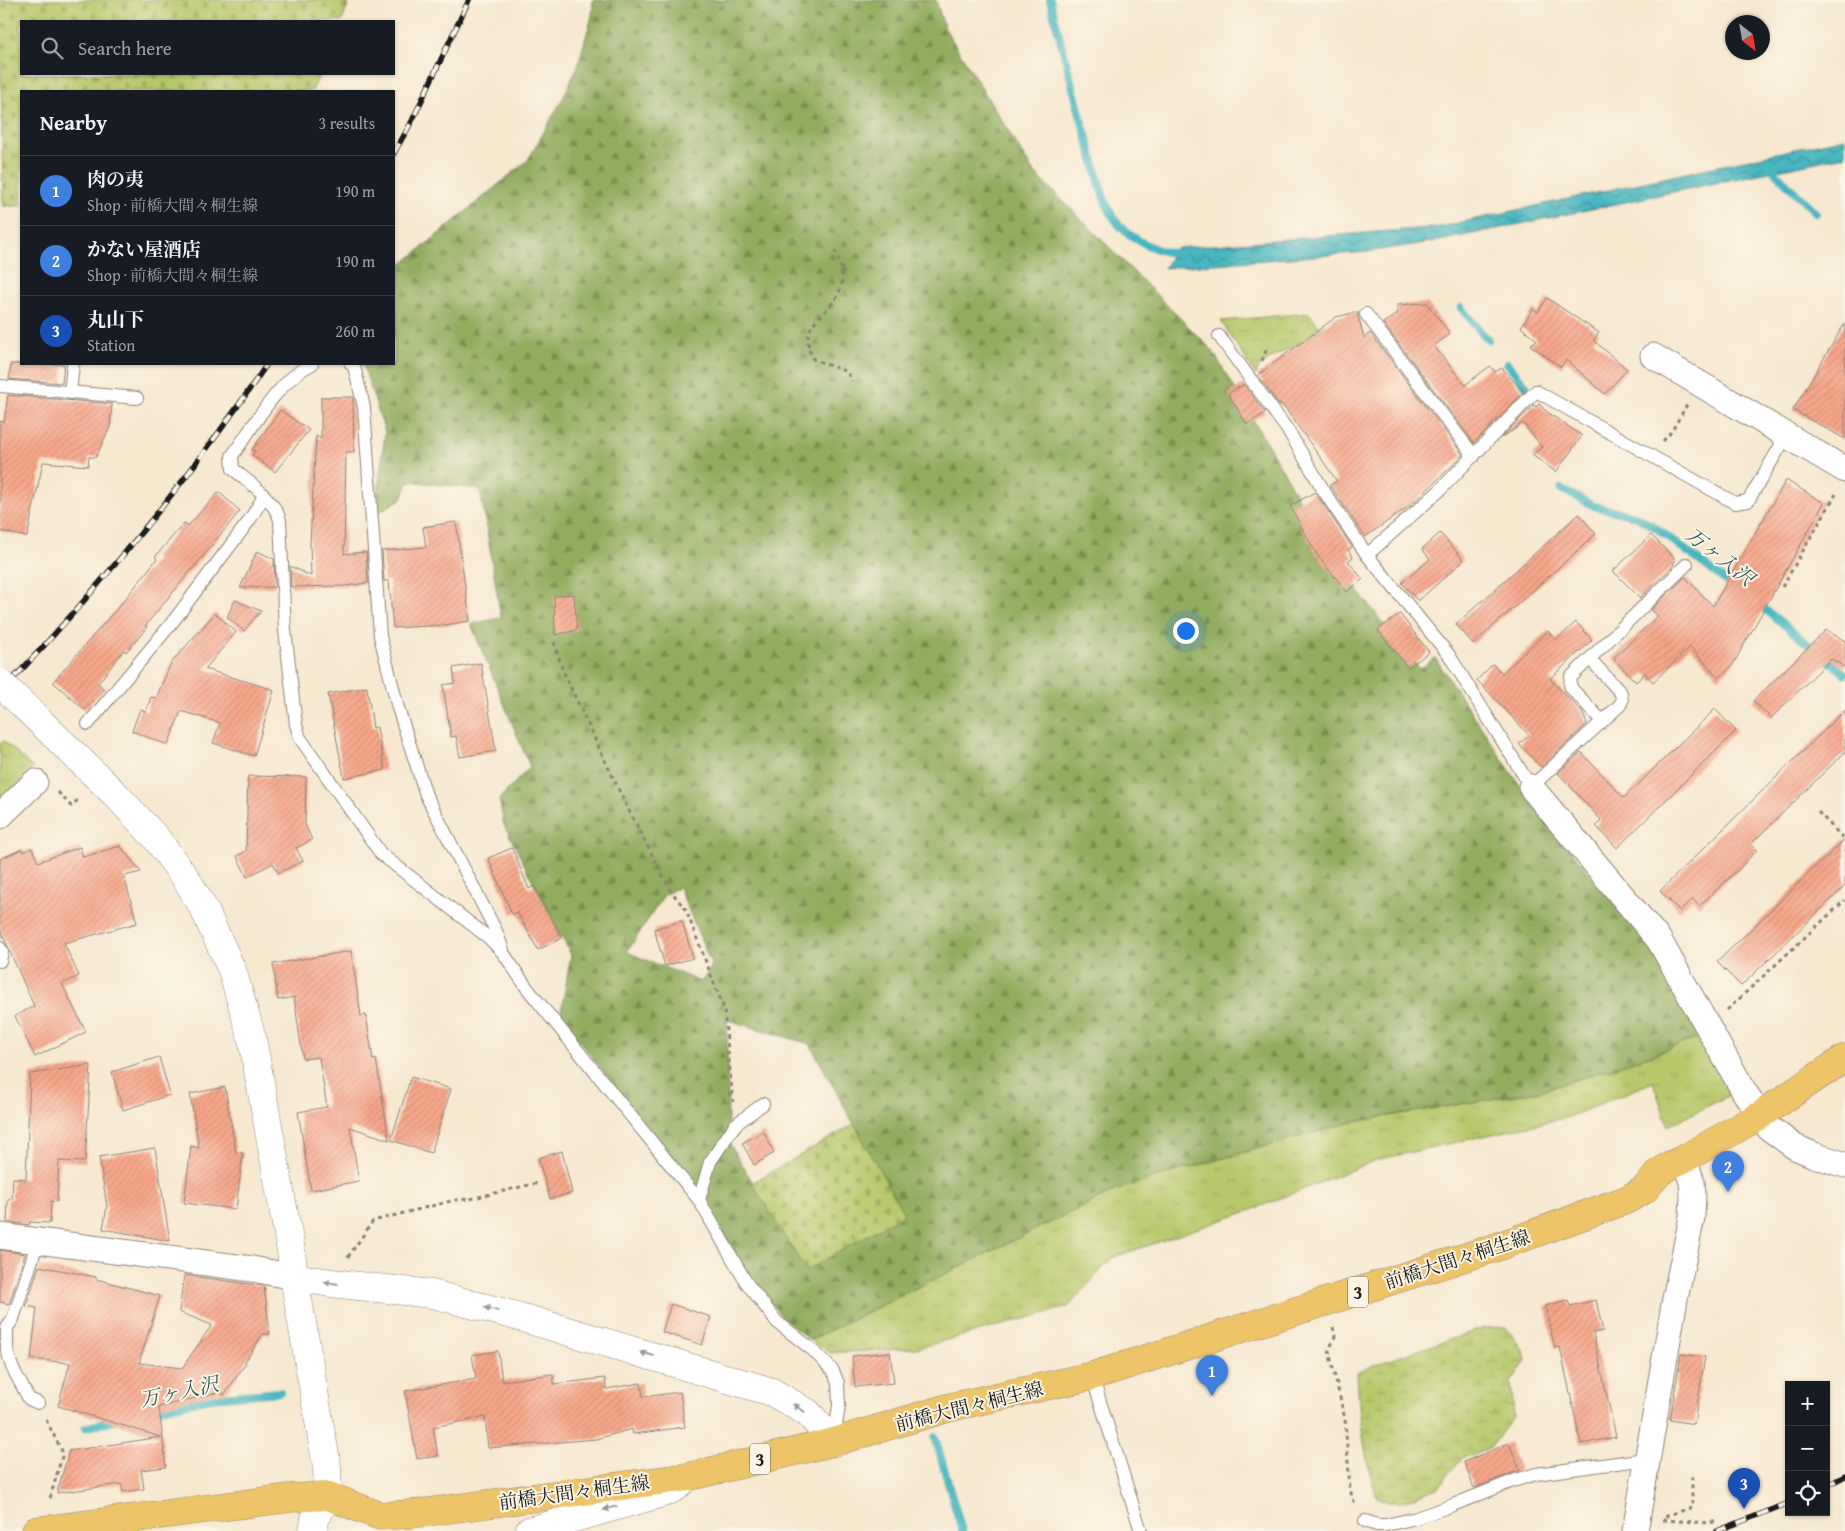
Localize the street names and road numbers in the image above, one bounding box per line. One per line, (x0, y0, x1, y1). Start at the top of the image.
street label: 前橋大間々桐生線 (1380, 1222, 1534, 1296)
road number: 3 (1348, 1276, 1368, 1308)
street label: 前橋大間々桐生線 (892, 1374, 1046, 1438)
road number: 3 (750, 1444, 770, 1475)
street label: 前橋大間々桐生線 (497, 1468, 651, 1516)

